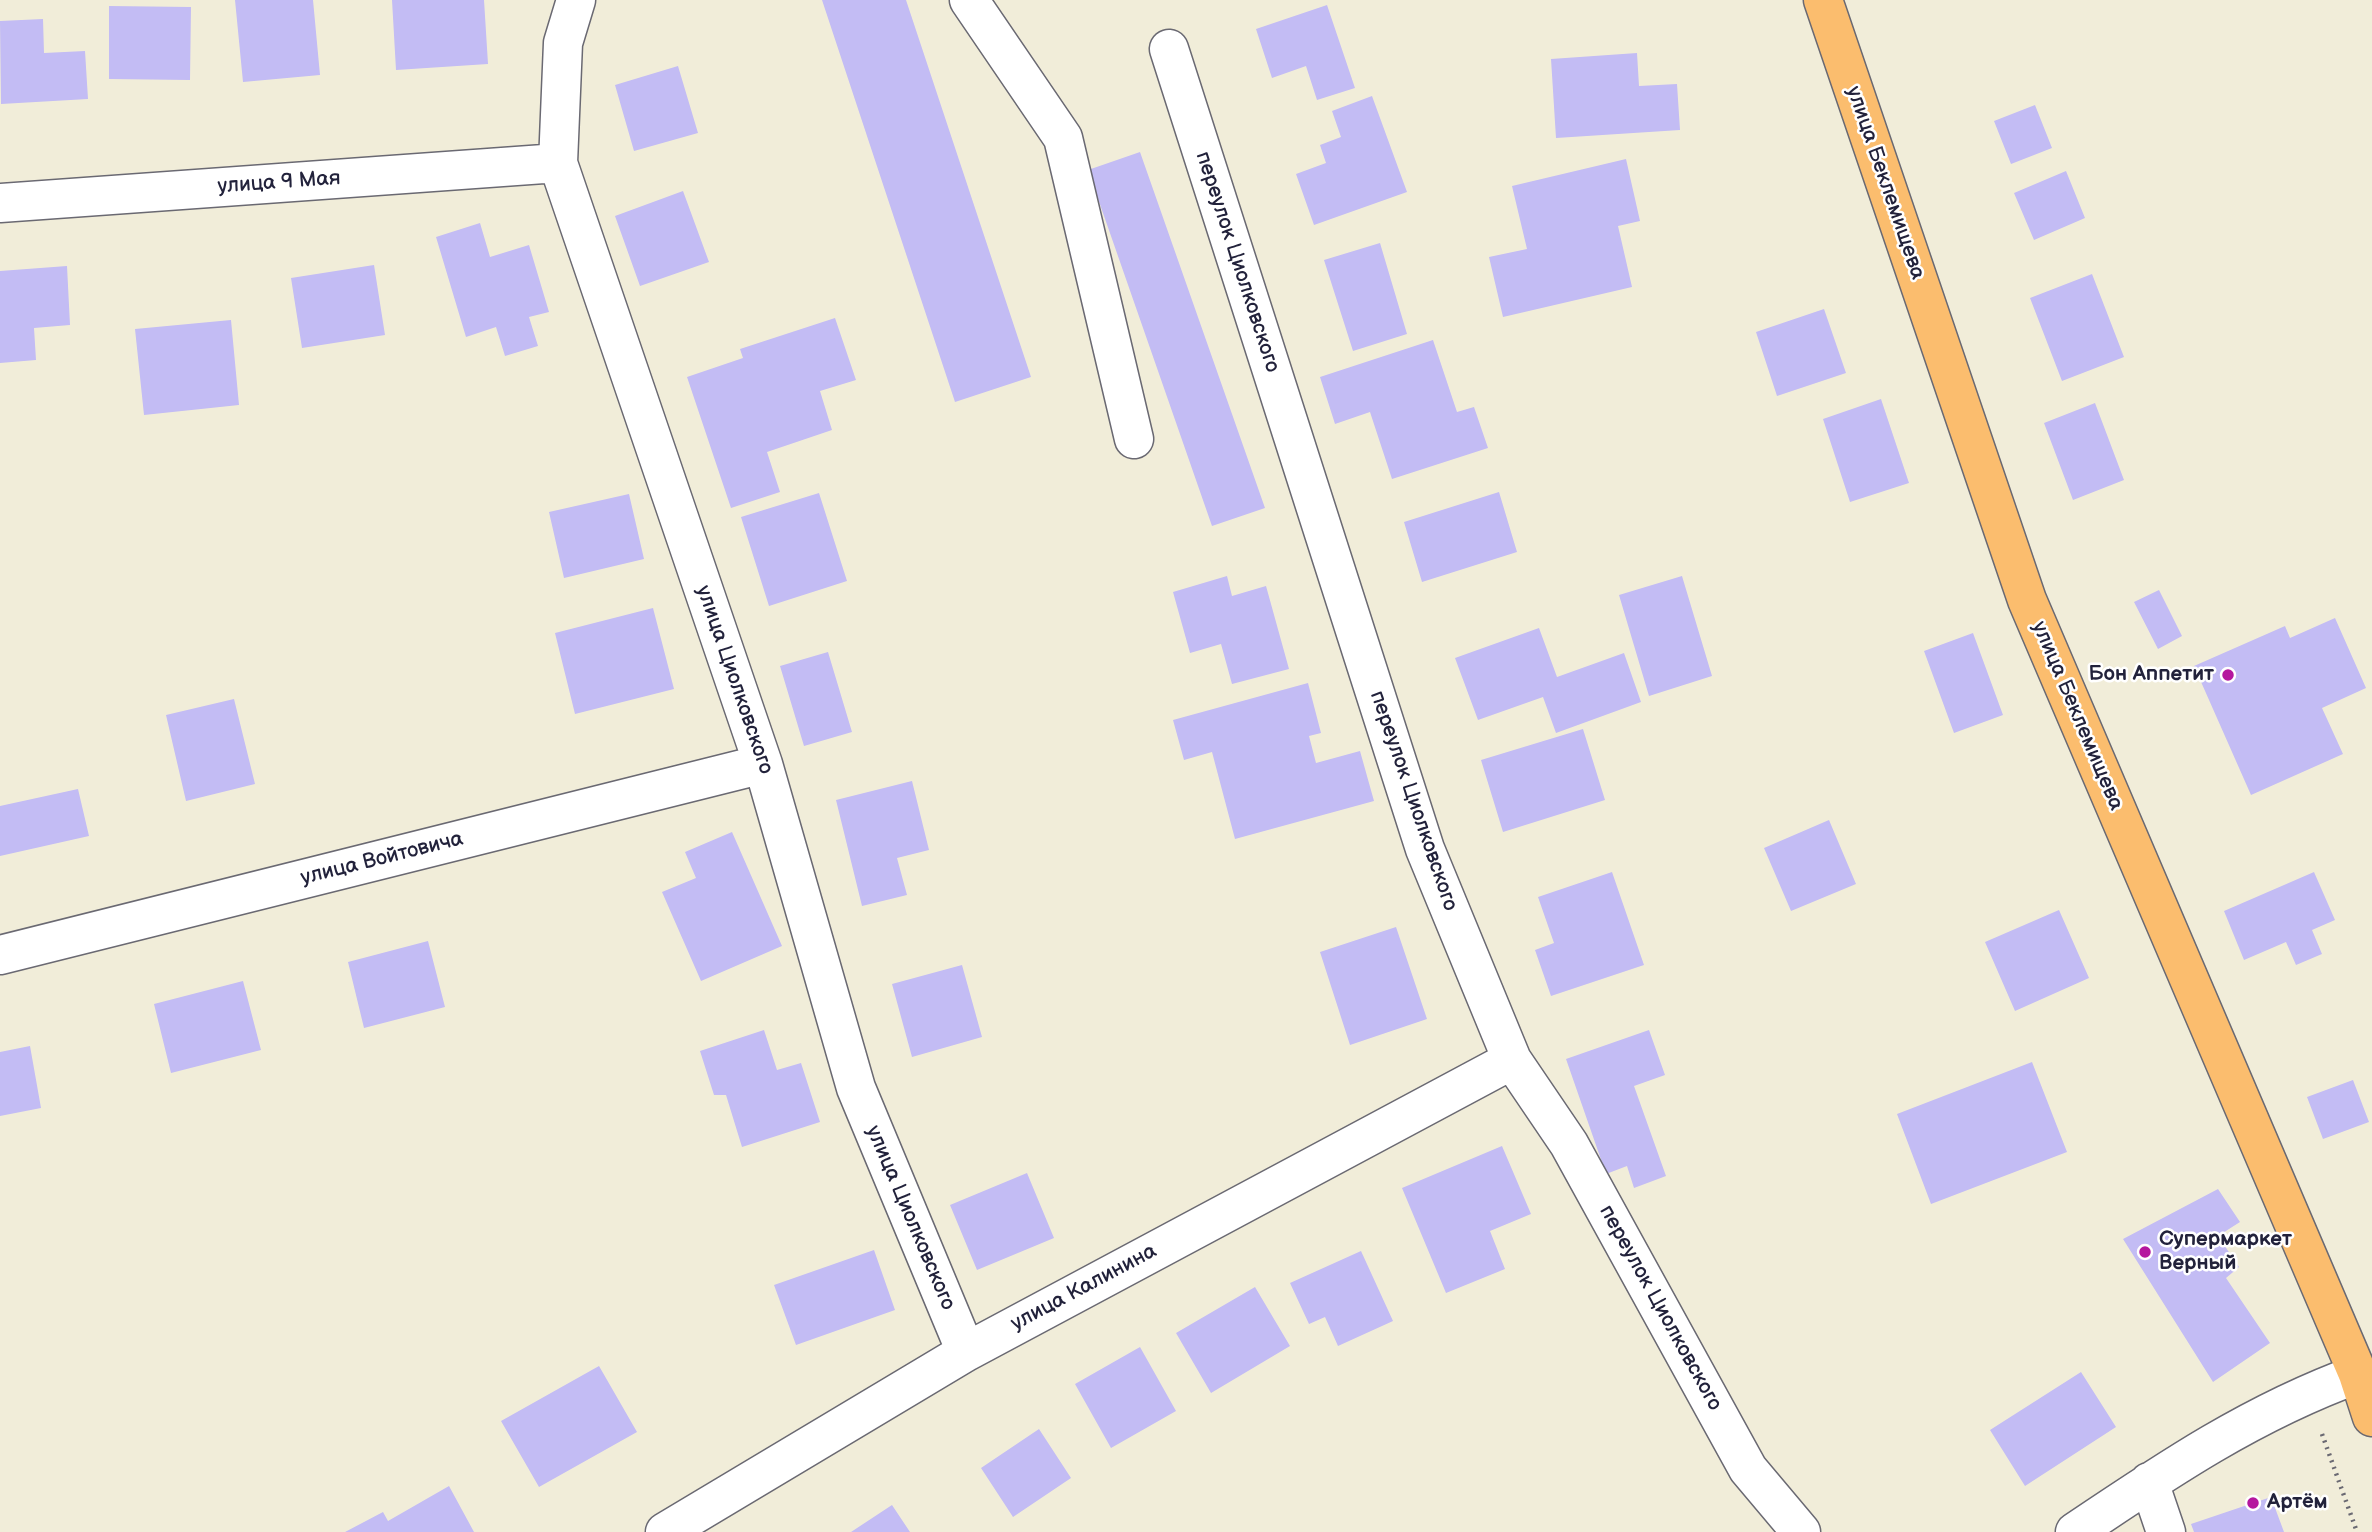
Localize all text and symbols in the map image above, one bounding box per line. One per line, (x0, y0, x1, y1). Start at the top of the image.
street label: улица Беклемищева (1840, 83, 1930, 283)
street label: переулок Циолковского (1189, 148, 1285, 376)
street label: улица 9 Мая (217, 166, 341, 200)
street label: улица Циолковского (690, 582, 778, 778)
street label: улица Беклемищева (2026, 618, 2128, 814)
place label: Бон Аппетит (2089, 662, 2214, 688)
marker: Бон Аппетит (2220, 667, 2236, 683)
street label: переулок Циолковского (1364, 688, 1462, 914)
street label: улица Войтовича (298, 827, 466, 891)
street label: улица Циолковского (860, 1122, 960, 1314)
street label: переулок Циолковского (1593, 1201, 1727, 1415)
place label: Супермаркет Верный (2159, 1227, 2292, 1277)
street label: улица Калинина (1007, 1239, 1161, 1337)
marker: Супермаркет Верный (2137, 1244, 2153, 1260)
place label: Артём (2267, 1490, 2328, 1516)
marker: Артём (2245, 1495, 2261, 1511)

